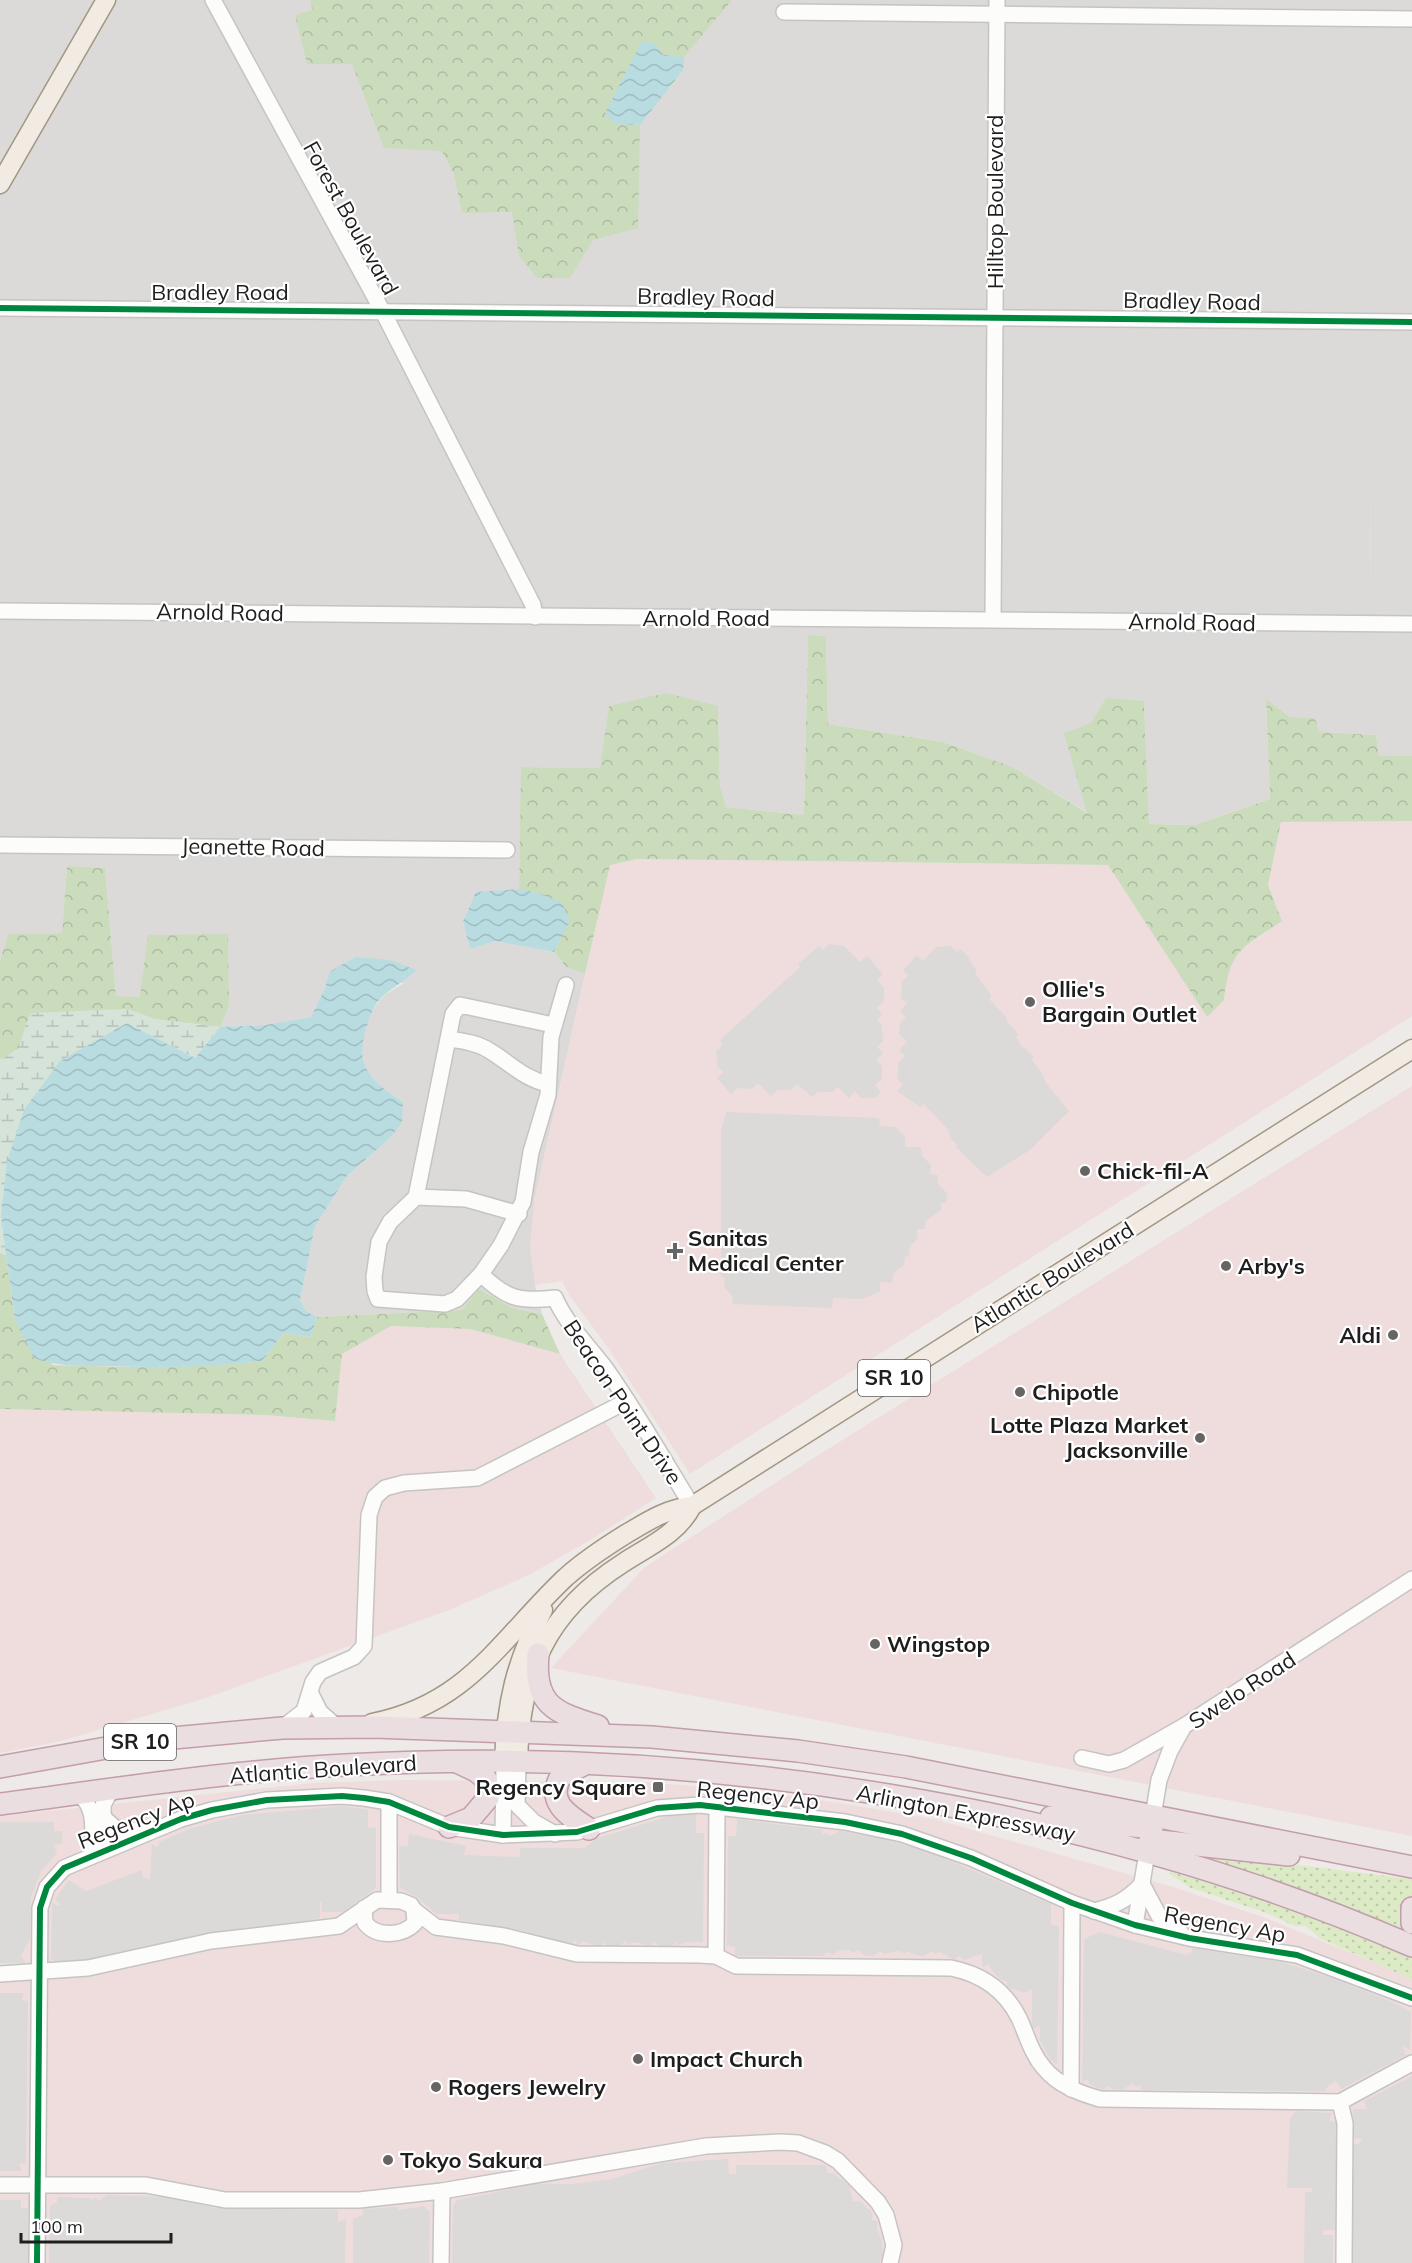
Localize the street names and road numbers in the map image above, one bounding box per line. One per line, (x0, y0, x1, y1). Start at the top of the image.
street label: Hilltop Boulevard (981, 115, 1009, 289)
street label: Forest Boulevard (297, 136, 405, 300)
street label: Bradley Road (151, 278, 289, 306)
street label: Bradley Road (637, 282, 775, 312)
street label: Bradley Road (1123, 286, 1261, 316)
street label: Arnold Road (156, 597, 284, 627)
street label: Arnold Road (642, 604, 770, 632)
street label: Arnold Road (1128, 607, 1256, 637)
street label: Jeanette Road (181, 832, 325, 862)
street label: Atlantic Boulevard (965, 1215, 1139, 1339)
street label: Beacon Point Drive (557, 1314, 689, 1490)
road number: SR 10 (858, 1360, 930, 1396)
street label: Swelo Road (1183, 1645, 1301, 1735)
road number: SR 10 (104, 1724, 176, 1760)
street label: Atlantic Boulevard (229, 1748, 417, 1790)
street label: Regency Ap (695, 1775, 821, 1815)
street label: Arlington Expressway (854, 1778, 1078, 1848)
street label: Regency Ap (74, 1785, 198, 1855)
street label: Regency Ap (1162, 1900, 1288, 1948)

